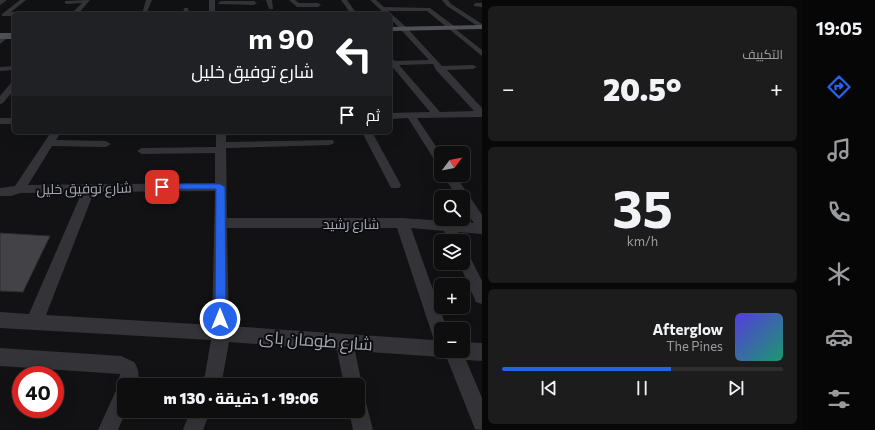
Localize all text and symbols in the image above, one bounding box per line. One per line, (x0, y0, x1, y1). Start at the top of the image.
text: 19:05 (816, 17, 862, 39)
text: 90 m (248, 21, 314, 55)
icon: left (328, 28, 380, 80)
text: التكييف (742, 46, 783, 62)
text: شارع توفيق خليل (191, 60, 314, 82)
text: 20.5° (603, 70, 682, 107)
icon: directions (825, 73, 853, 101)
text: − (502, 75, 515, 102)
text: + (770, 75, 783, 102)
icon: arrive (336, 104, 358, 126)
text: ثم (366, 106, 380, 124)
icon: music (825, 136, 853, 164)
north arrow (434, 146, 470, 182)
map controls (434, 146, 470, 358)
pin (145, 170, 179, 204)
text: 35 (612, 175, 673, 239)
icon: arrive (151, 176, 173, 198)
street label: شارع توفيق خليل (36, 179, 132, 198)
button: search (434, 190, 470, 226)
icon: phone (825, 198, 853, 226)
street label: شارع رشيد (323, 215, 379, 233)
text: km/h (627, 233, 658, 249)
button: layers (434, 234, 470, 270)
icon: climate (825, 260, 853, 288)
button: + (434, 278, 470, 314)
position arrow (199, 298, 241, 340)
text: Afterglow (653, 320, 723, 338)
button: − (434, 322, 470, 358)
icon: car (825, 323, 853, 351)
street label: شارع طومان باى (258, 326, 374, 356)
text: The Pines (666, 338, 723, 354)
speed limit sign: 40 (12, 366, 64, 418)
icon: previous (538, 377, 560, 399)
icon: pause (631, 377, 653, 399)
icon: next (725, 377, 747, 399)
icon: filters (825, 385, 853, 413)
text: 19:06 · 1 دقيقة · 130 m (163, 389, 319, 407)

